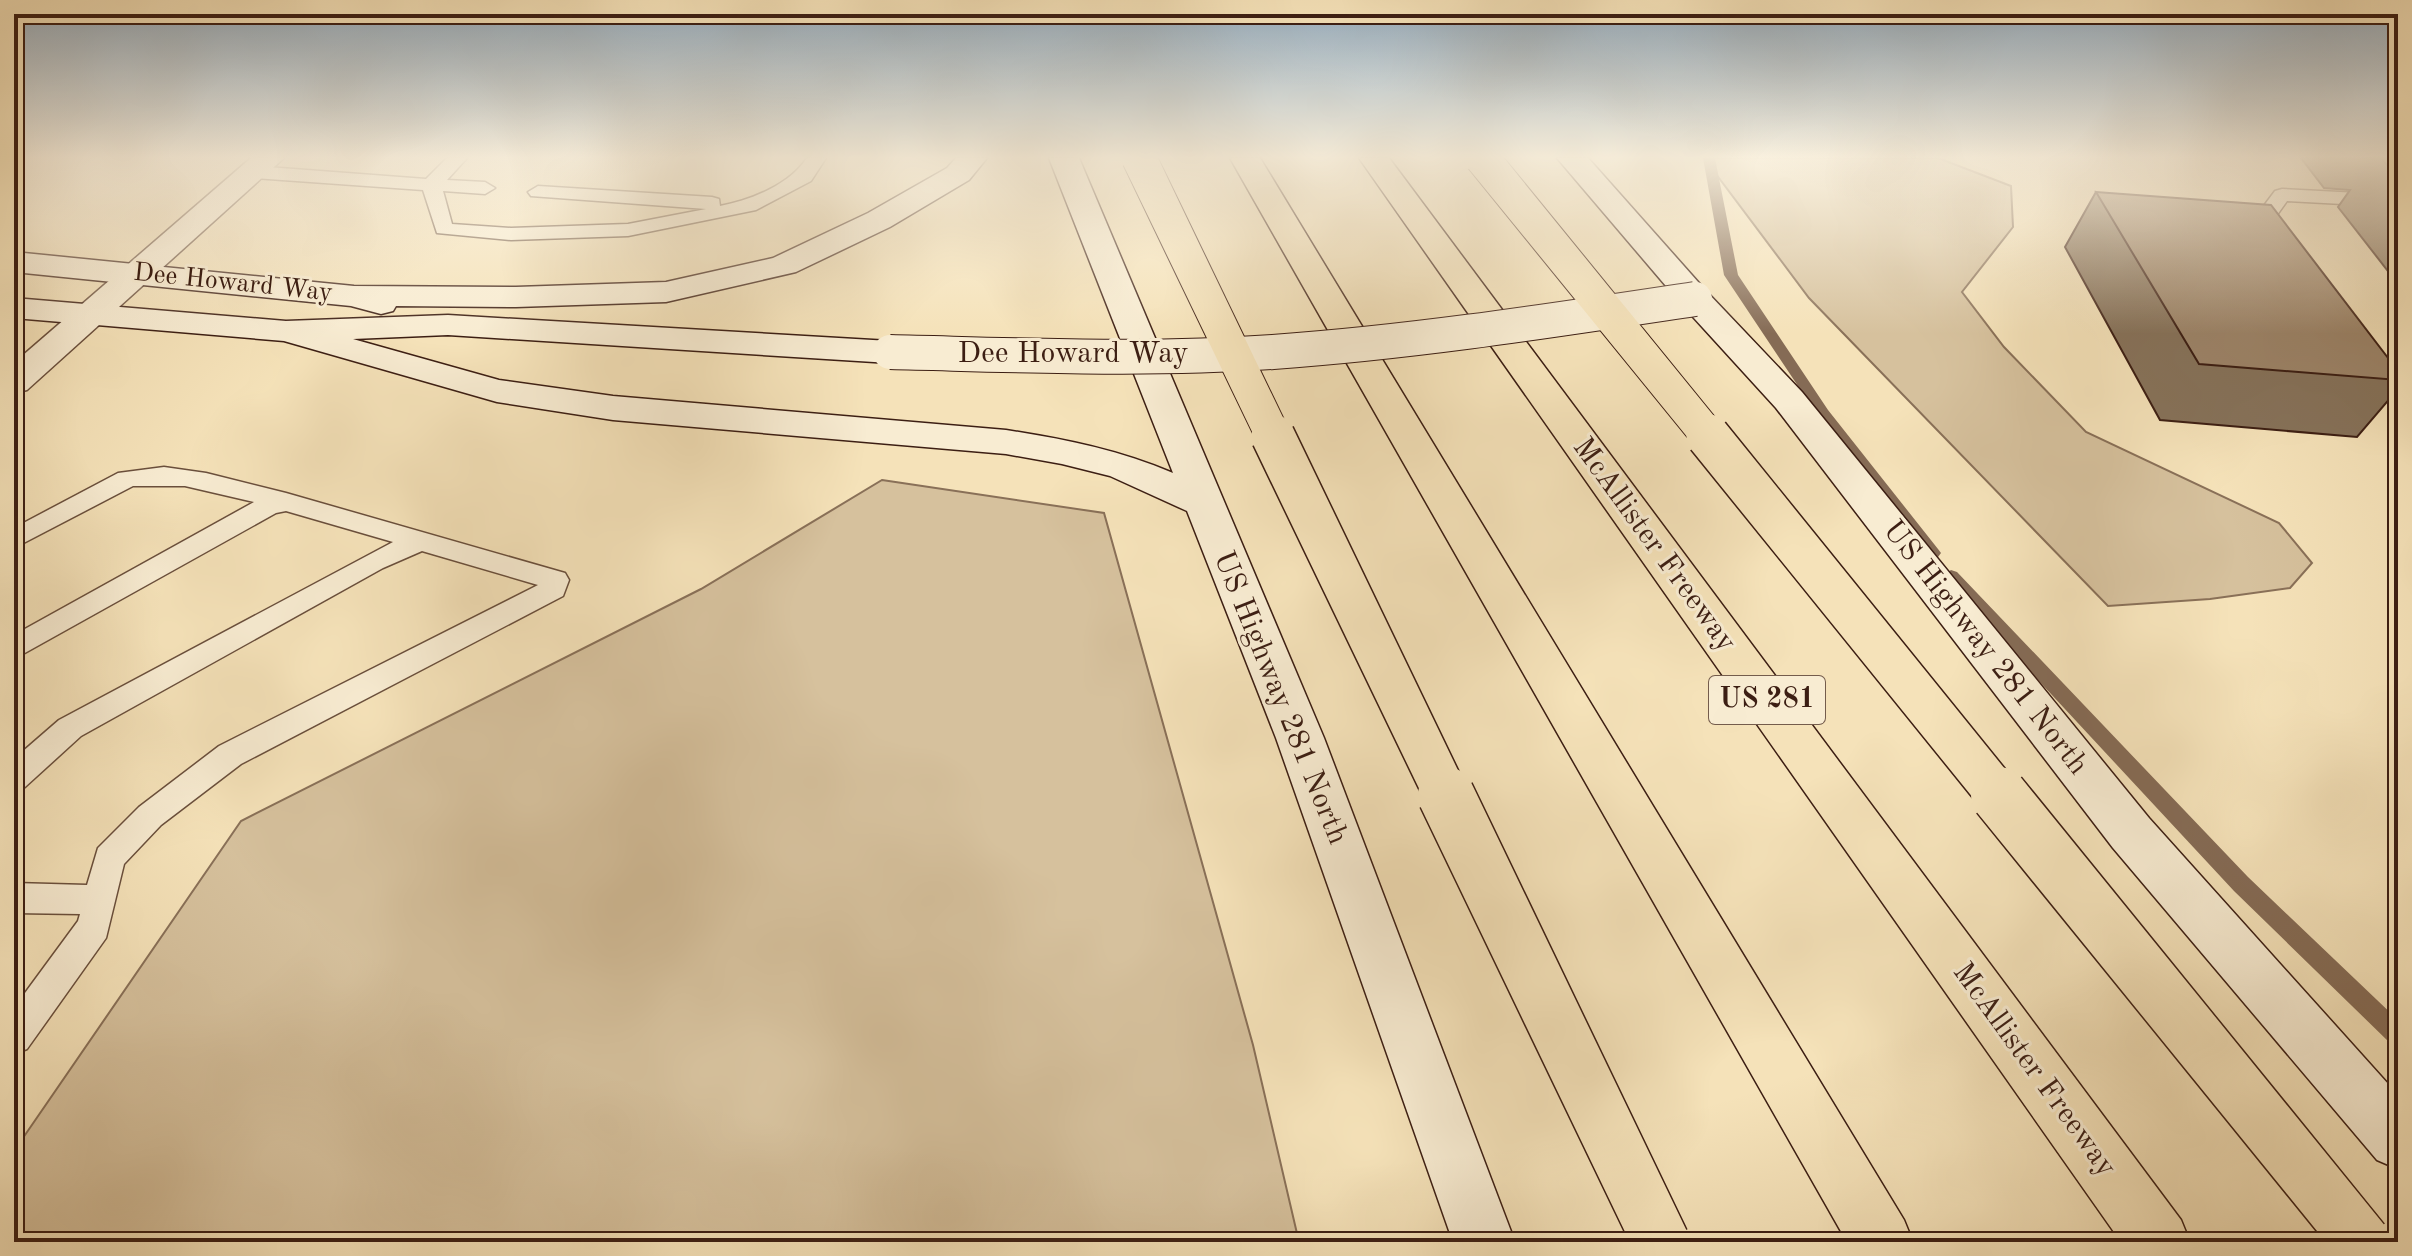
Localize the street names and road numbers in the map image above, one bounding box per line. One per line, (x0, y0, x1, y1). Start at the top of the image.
street label: Dee Howard Way (132, 260, 334, 306)
street label: Dee Howard Way (958, 339, 1189, 369)
street label: McAllister Freeway (1567, 433, 1741, 658)
street label: US Highway 281 North (1877, 515, 2093, 781)
street label: US Highway 281 North (1207, 547, 1353, 849)
road number: US 281 (1709, 676, 1825, 724)
street label: McAllister Freeway (1947, 958, 2121, 1183)

